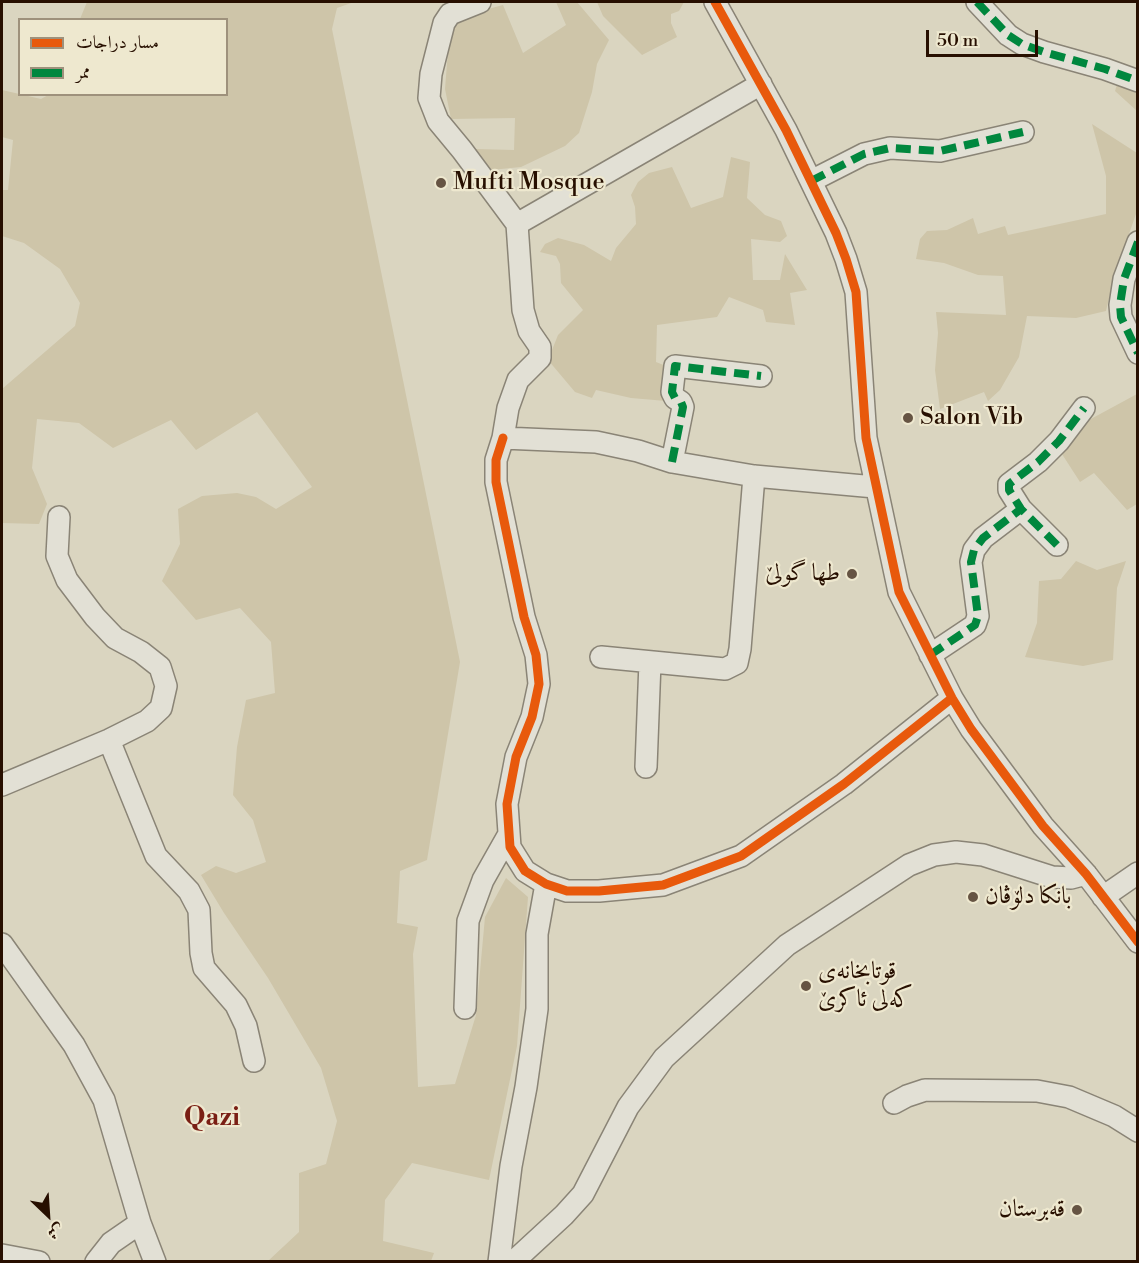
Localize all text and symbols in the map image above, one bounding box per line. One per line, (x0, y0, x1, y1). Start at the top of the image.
legend (18, 18, 228, 96)
scale bar (929, 18, 1042, 56)
text: 50 m (937, 29, 978, 52)
text: مسار دراجات (76, 31, 159, 54)
text: ممر (76, 61, 90, 84)
place label: Mufti Mosque (453, 169, 605, 197)
marker: Mufti Mosque (434, 176, 448, 190)
place label: Salon Vib (920, 404, 1023, 432)
marker: Salon Vib (901, 411, 915, 425)
place label: طها گولێ (765, 560, 840, 588)
marker: طها گولێ (845, 567, 859, 581)
place label: بانکا دلۆڤان (985, 883, 1071, 911)
marker: بانکا دلۆڤان (966, 890, 980, 904)
place label: قوتابخانەی کەلی ئاکرێ (818, 958, 913, 1014)
marker: قوتابخانەی کەلی ئاکرێ (799, 979, 813, 993)
district label: Qazi (184, 1103, 240, 1135)
north arrow (18, 1185, 78, 1245)
place label: قەبرستان (999, 1196, 1065, 1224)
marker: قەبرستان (1070, 1203, 1084, 1217)
text: ش (44, 1219, 67, 1244)

